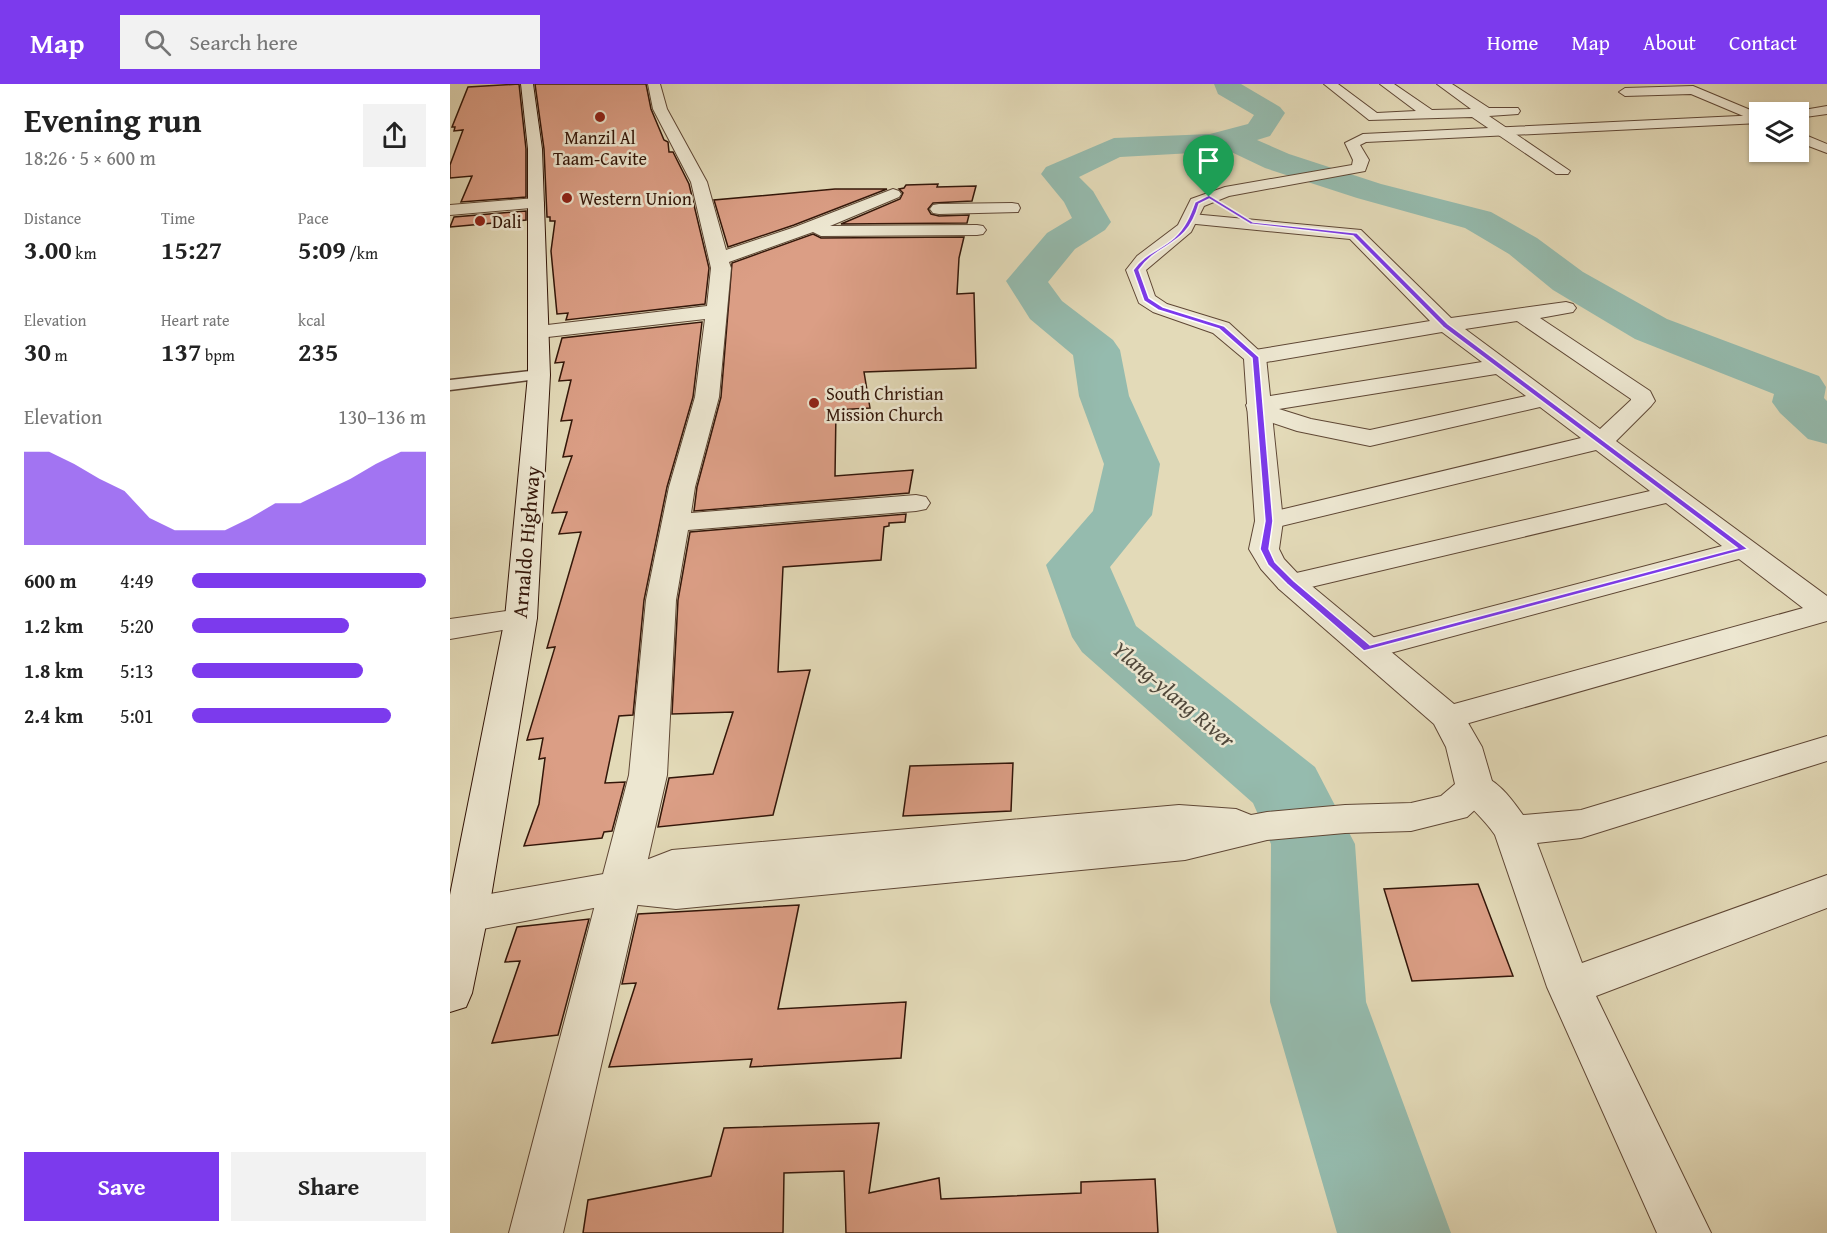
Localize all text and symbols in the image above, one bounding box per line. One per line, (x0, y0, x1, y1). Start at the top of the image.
search box (120, 15, 540, 69)
text: Map (30, 22, 84, 63)
icon: search (141, 26, 174, 59)
text: Search here (189, 26, 298, 58)
text: Home (1487, 27, 1538, 58)
text: Map (1571, 27, 1610, 58)
text: About (1643, 27, 1696, 58)
text: Contact (1729, 27, 1797, 58)
text: Evening run (24, 96, 201, 144)
map controls (1749, 102, 1809, 162)
button: layers (1749, 102, 1809, 162)
button: share (363, 104, 426, 167)
marker: Manzil Al Taam-Cavite (593, 110, 607, 124)
place label: Manzil Al Taam-Cavite (553, 124, 647, 172)
pin (1183, 135, 1234, 197)
text: 18:26 · 5 × 600 m (24, 143, 156, 172)
icon: arrive (1192, 144, 1225, 177)
place label: Western Union (579, 185, 692, 212)
marker: Western Union (560, 191, 574, 205)
text: Distance (24, 206, 81, 230)
text: Time (161, 206, 195, 230)
text: Pace (298, 206, 329, 230)
place label: Dali (492, 208, 522, 235)
marker: Dali (473, 214, 487, 228)
text: 3.00 (24, 230, 72, 269)
text: 15:27 (161, 230, 222, 269)
text: 5:09 (298, 230, 346, 269)
text: km (72, 241, 96, 265)
text: /km (346, 241, 378, 265)
text: Elevation (24, 308, 87, 332)
text: Heart rate (161, 308, 230, 332)
text: kcal (298, 308, 325, 332)
text: 30 (24, 332, 51, 371)
text: 137 (161, 332, 201, 371)
text: 235 (298, 332, 338, 371)
text: m (51, 343, 68, 367)
text: bpm (201, 343, 235, 367)
place label: South Christian Mission Church (826, 380, 944, 428)
marker: South Christian Mission Church (807, 396, 821, 410)
text: Elevation (24, 402, 102, 431)
text: 130–136 m (338, 402, 426, 431)
street label: Arnaldo Highway (504, 464, 548, 619)
text: 600 m (24, 566, 77, 595)
text: 4:49 (120, 566, 154, 595)
text: 1.2 km (24, 611, 83, 640)
text: 5:20 (120, 611, 154, 640)
water label: Ylang-ylang River (1106, 633, 1243, 755)
text: 1.8 km (24, 656, 83, 685)
text: 5:13 (120, 656, 154, 685)
text: 2.4 km (24, 701, 83, 730)
text: 5:01 (120, 701, 154, 730)
button: Save (24, 1152, 219, 1221)
button: Share (231, 1152, 426, 1221)

